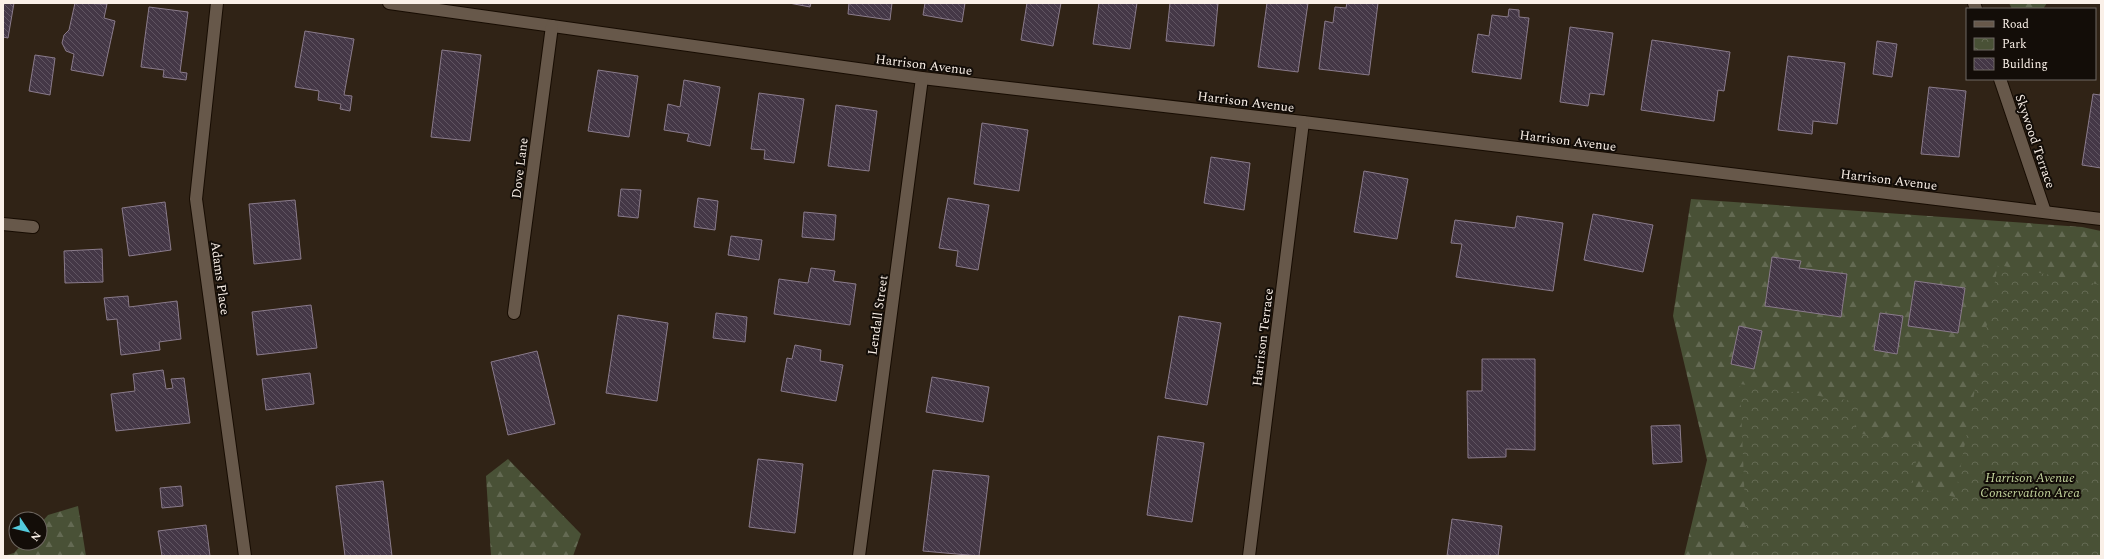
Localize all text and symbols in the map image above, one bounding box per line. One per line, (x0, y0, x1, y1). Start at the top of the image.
legend (1966, 8, 2096, 80)
text: Road (2002, 15, 2029, 34)
text: Park (2002, 35, 2027, 54)
street label: Harrison Avenue (874, 49, 974, 81)
text: Building (2002, 55, 2048, 74)
street label: Harrison Avenue (1196, 86, 1296, 118)
street label: Skywood Terrace (2010, 91, 2061, 191)
street label: Harrison Avenue (1518, 125, 1618, 157)
street label: Dove Lane (506, 136, 534, 200)
street label: Harrison Avenue (1839, 164, 1939, 196)
street label: Adams Place (205, 240, 235, 316)
street label: Lendall Street (862, 273, 894, 356)
street label: Harrison Terrace (1247, 287, 1279, 387)
park label: Harrison Avenue Conservation Area (1980, 468, 2080, 503)
north arrow (8, 511, 48, 551)
text: N (26, 528, 45, 545)

